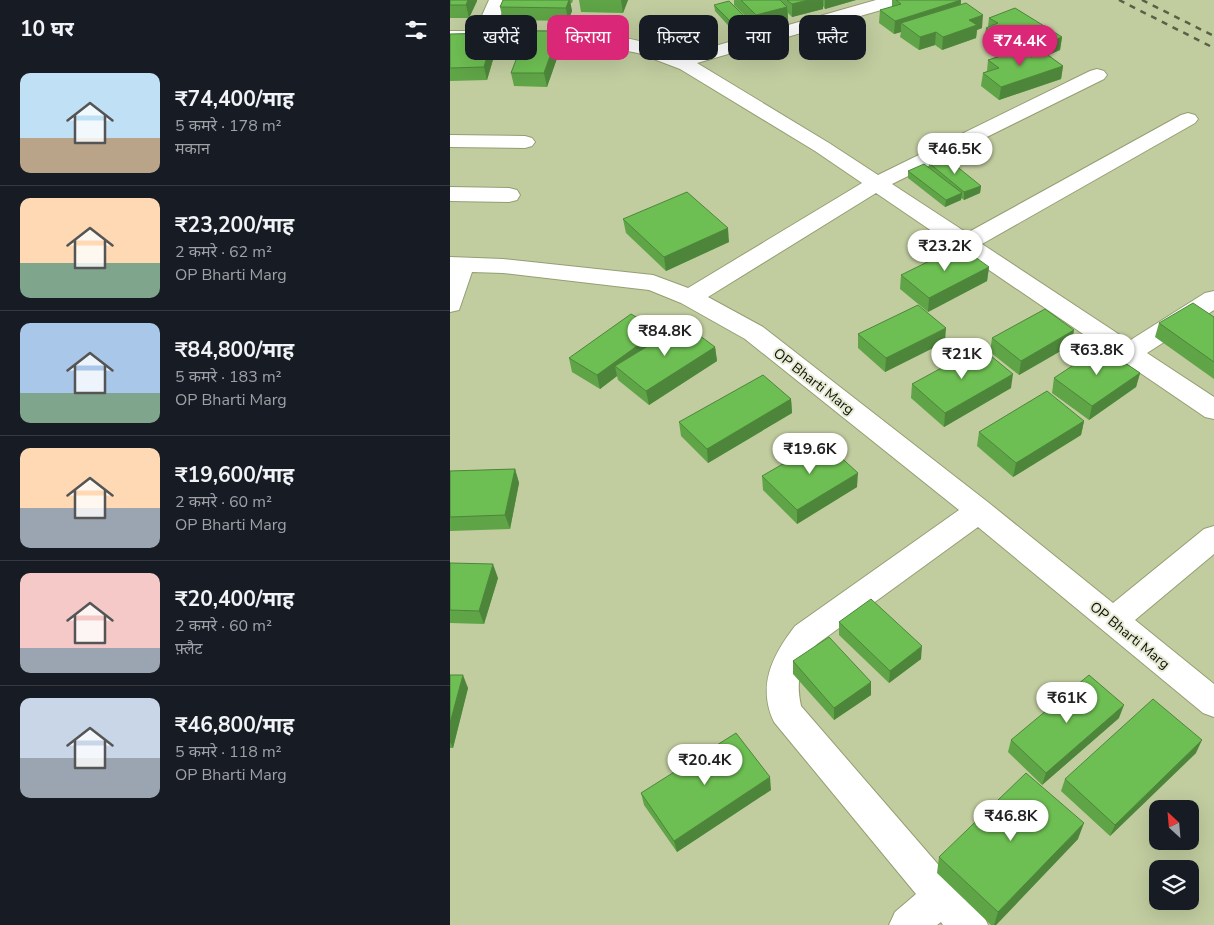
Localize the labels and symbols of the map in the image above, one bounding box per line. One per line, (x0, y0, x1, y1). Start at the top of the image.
pin: ₹74.4K (979, 24, 1061, 67)
pin: ₹46.5K (914, 132, 996, 175)
pin: ₹23.2K (904, 230, 986, 272)
pin: ₹84.8K (624, 314, 706, 357)
pin: ₹63.8K (1056, 334, 1138, 376)
pin: ₹21K (932, 338, 992, 380)
street label: OP Bharti Marg (769, 344, 858, 419)
pin: ₹19.6K (769, 432, 851, 475)
street label: OP Bharti Marg (1086, 597, 1174, 674)
pin: ₹61K (1037, 682, 1097, 724)
pin: ₹20.4K (664, 744, 746, 786)
pin: ₹46.8K (970, 800, 1052, 842)
north arrow (1149, 800, 1199, 850)

